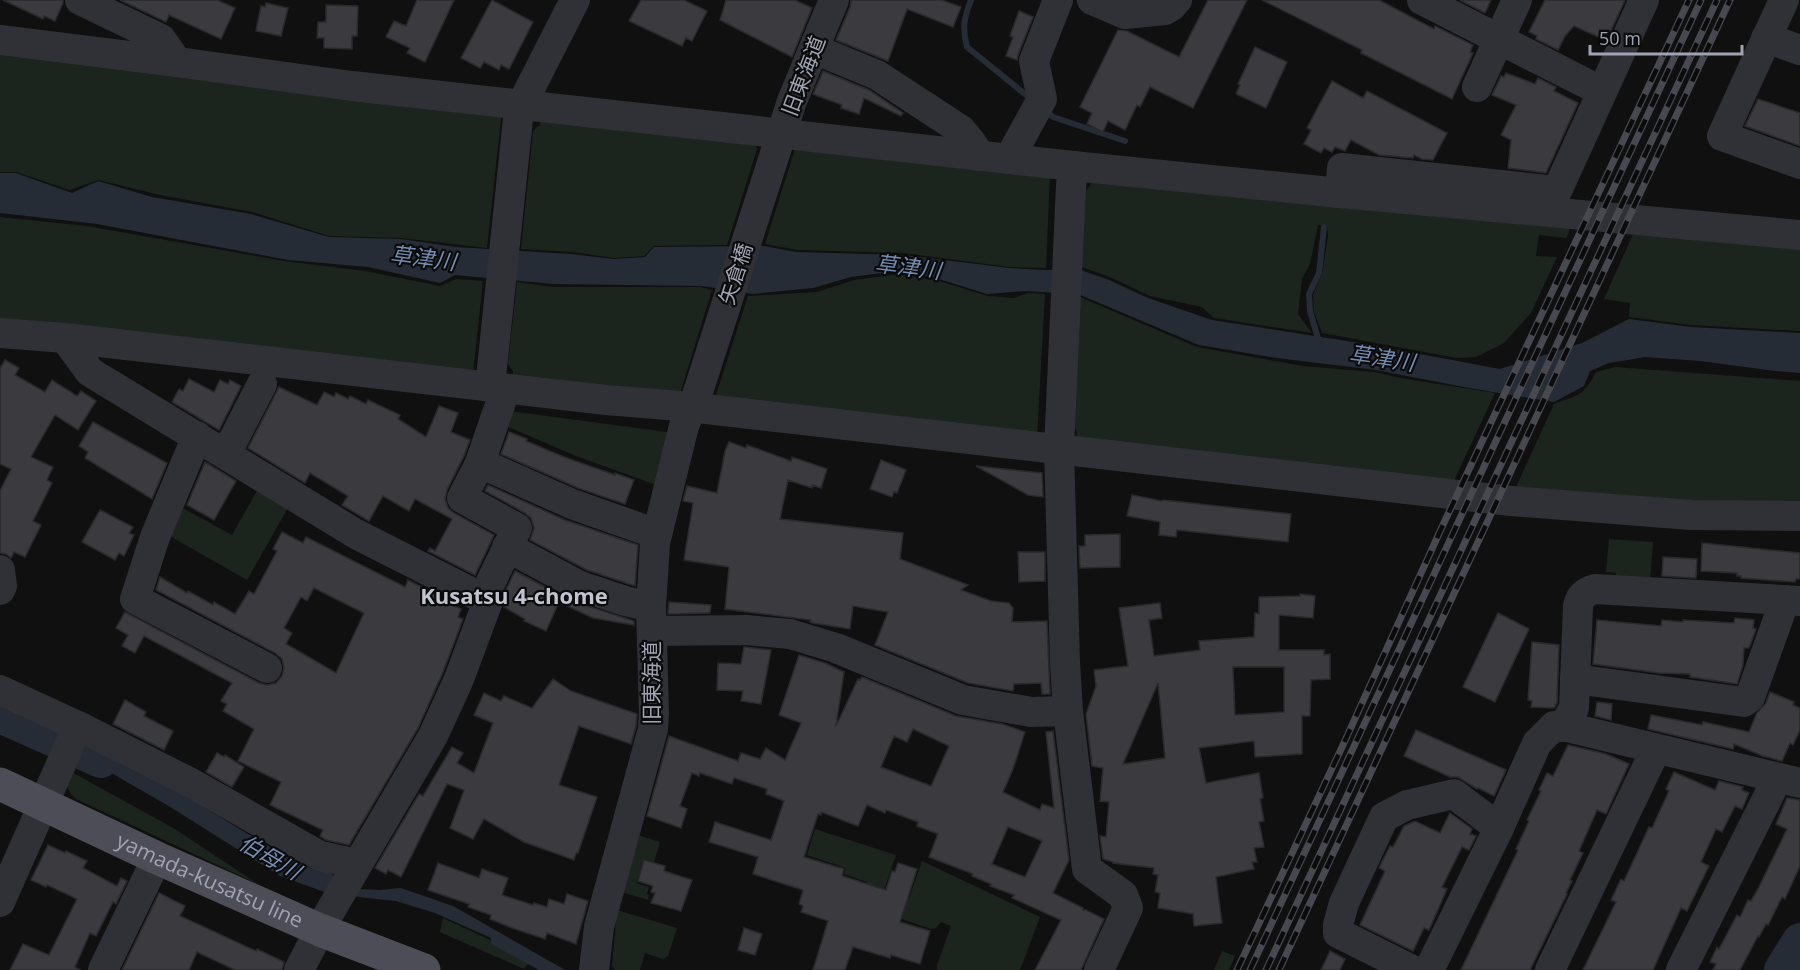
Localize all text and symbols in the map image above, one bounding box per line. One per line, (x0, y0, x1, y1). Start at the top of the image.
scale bar (1590, 18, 1742, 56)
text: 50 m (1599, 26, 1641, 50)
street label: 旧東海道 (775, 31, 831, 120)
water label: 草津川 (389, 238, 460, 276)
street label: 矢倉橋 (712, 239, 758, 308)
water label: 草津川 (874, 247, 945, 285)
water label: 草津川 (1347, 338, 1419, 377)
district label: Kusatsu 4-chome (420, 580, 608, 610)
street label: 旧東海道 (637, 641, 665, 725)
street label: yamada-kusatsu line (112, 826, 308, 934)
water label: 伯母川 (234, 827, 308, 887)

